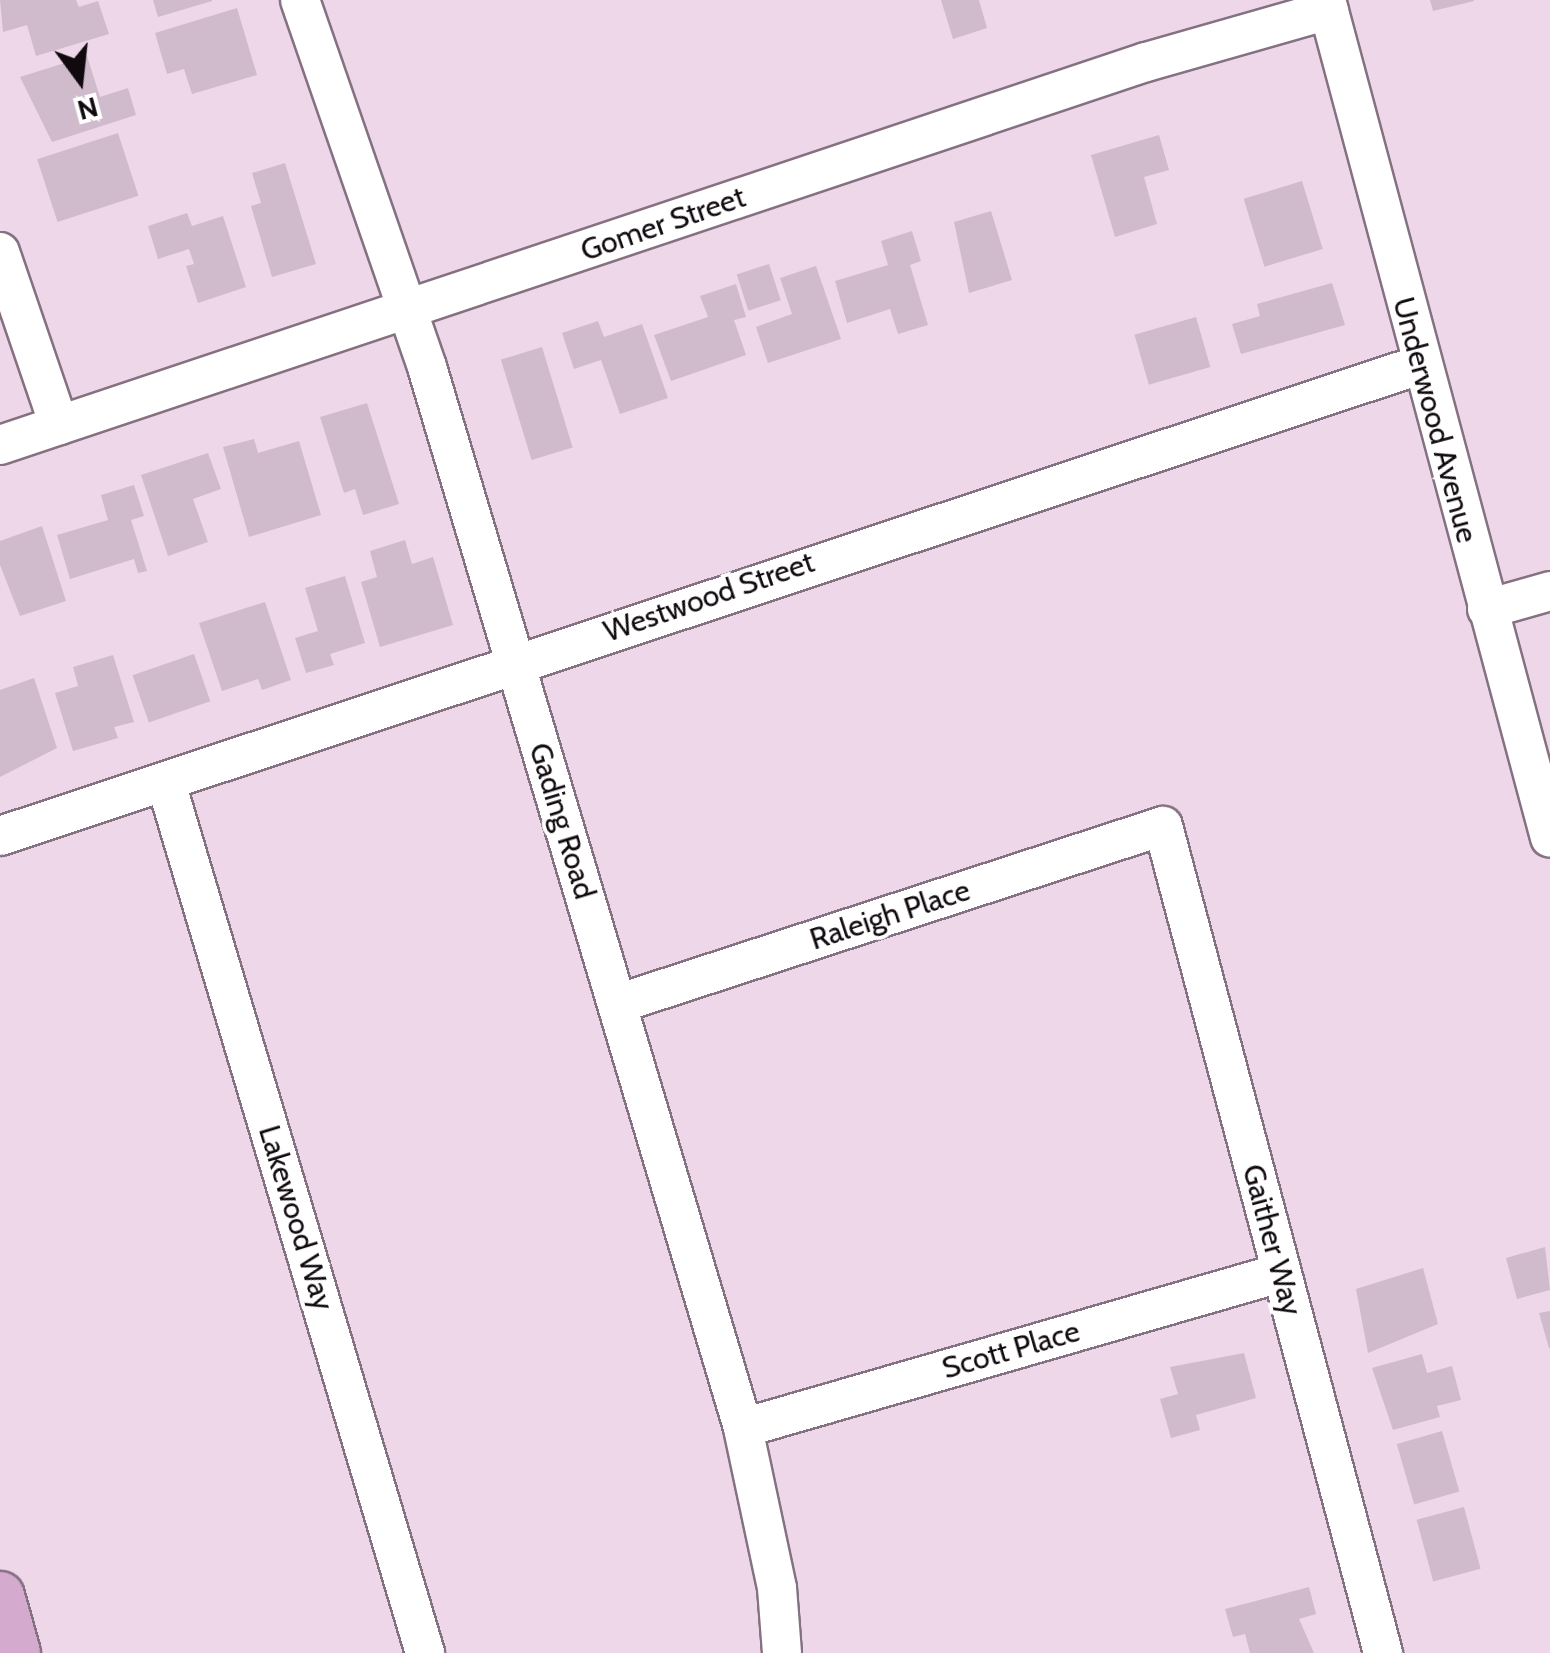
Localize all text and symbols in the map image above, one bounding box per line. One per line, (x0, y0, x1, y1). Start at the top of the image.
north arrow (30, 30, 130, 130)
text: N (74, 90, 102, 128)
street label: Gomer Street (576, 179, 750, 269)
street label: Underwood Avenue (1385, 293, 1485, 547)
street label: Westwood Street (599, 544, 819, 650)
street label: Gading Road (521, 739, 603, 903)
street label: Raleigh Place (805, 872, 975, 958)
street label: Lakewood Way (251, 1121, 341, 1315)
street label: Gaither Way (1235, 1160, 1309, 1320)
street label: Scott Place (938, 1313, 1084, 1387)

